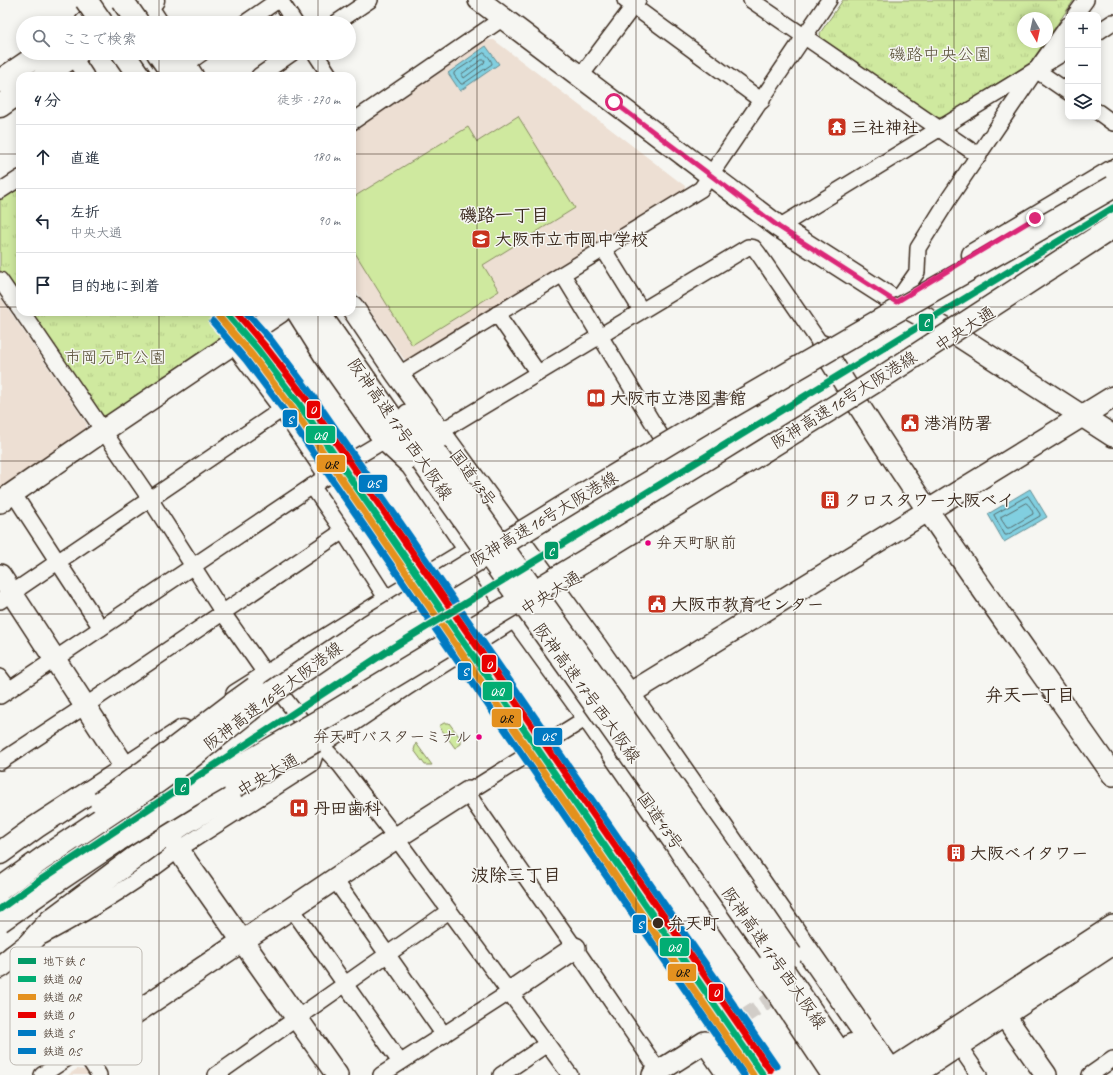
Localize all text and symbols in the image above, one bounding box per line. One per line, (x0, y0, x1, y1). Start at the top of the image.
north arrow (1017, 12, 1053, 48)
map controls (1065, 12, 1101, 120)
button: + (1065, 12, 1101, 48)
search box (16, 16, 356, 60)
icon: search (30, 27, 52, 49)
text: ここで検索 (62, 30, 137, 49)
park label: 磯路中央公園 (889, 44, 991, 65)
button: − (1065, 48, 1101, 84)
button: layers (1065, 84, 1101, 120)
text: 4 分 (32, 90, 61, 111)
text: 徒歩 · 270 m (277, 92, 340, 108)
route start (605, 93, 623, 111)
temple icon: 三社神社 (826, 116, 848, 138)
place label: 三社神社 (851, 117, 919, 138)
icon: ahead (32, 146, 54, 168)
text: 直進 (70, 149, 100, 168)
text: 180 m (312, 149, 340, 165)
text: 左折 (70, 203, 100, 222)
district label: 磯路一丁目 (459, 204, 549, 226)
route end (1026, 209, 1044, 227)
icon: left (32, 210, 54, 232)
text: 90 m (318, 213, 340, 229)
text: 中央大通 (70, 225, 122, 241)
school or university icon: 大阪市立市岡中学校 (470, 228, 492, 250)
place label: 大阪市立市岡中学校 (495, 229, 648, 250)
icon: arrive (32, 274, 54, 296)
text: 目的地に到着 (70, 277, 160, 296)
street label: 中央大通 (931, 302, 999, 356)
line badge: C (918, 313, 934, 332)
text: C (923, 315, 930, 329)
street label: 阪神高速16号大阪港線 (767, 346, 921, 454)
park label: 市岡元町公園 (64, 347, 166, 368)
street label: 阪神高速17号西大阪線 (343, 354, 457, 504)
library icon: 大阪市立港図書館 (585, 387, 607, 409)
place label: 大阪市立港図書館 (610, 388, 746, 409)
line badge: O (306, 400, 321, 419)
text: O (310, 402, 317, 416)
line badge: S (282, 409, 298, 428)
text: S (287, 412, 295, 426)
public building icon: 港消防署 (899, 412, 921, 434)
place label: 港消防署 (924, 413, 992, 434)
line badge: O;Q (305, 425, 336, 444)
text: O;Q (313, 428, 328, 442)
street label: 国道43号 (445, 445, 501, 511)
line badge: O;R (316, 454, 346, 473)
text: O;R (324, 457, 340, 471)
street label: 阪神高速16号大阪港線 (466, 467, 622, 571)
line badge: O;S (358, 474, 388, 493)
text: O;S (366, 476, 382, 490)
building icon: クロスタワー大阪ベイ (819, 489, 841, 511)
place label: クロスタワー大阪ベイ (844, 490, 1014, 511)
place label: 弁天町駅前 (656, 533, 736, 553)
marker: 弁天町駅前 (643, 538, 653, 548)
line badge: C (544, 541, 559, 560)
text: C (548, 544, 555, 558)
street label: 中央大通 (517, 566, 585, 620)
public building icon: 大阪市教育センター (646, 593, 668, 615)
place label: 大阪市教育センター (671, 594, 824, 615)
street label: 阪神高速17号西大阪線 (529, 619, 645, 767)
street label: 阪神高速16号大阪港線 (199, 637, 347, 755)
line badge: O (481, 654, 497, 673)
text: O (486, 657, 493, 671)
line badge: S (457, 662, 472, 681)
text: S (462, 664, 470, 678)
line badge: O;Q (482, 681, 513, 701)
text: O;Q (490, 684, 505, 698)
district label: 弁天一丁目 (985, 684, 1075, 706)
line badge: O;R (491, 708, 522, 728)
text: O;R (499, 711, 515, 725)
place label: 弁天町バスターミナル (313, 727, 472, 747)
line badge: O;S (533, 727, 563, 746)
text: O;S (541, 729, 557, 743)
marker: 弁天町バスターミナル (474, 732, 484, 742)
street label: 中央大通 (233, 749, 303, 801)
line badge: C (174, 777, 190, 796)
text: C (179, 780, 186, 794)
street label: 国道43号 (632, 788, 688, 854)
hospital icon: 丹田歯科 (288, 797, 310, 819)
place label: 丹田歯科 (313, 798, 381, 819)
building icon: 大阪ベイタワー (945, 842, 967, 864)
place label: 大阪ベイタワー (970, 843, 1088, 864)
district label: 波除三丁目 (471, 864, 561, 886)
street label: 阪神高速17号西大阪線 (717, 883, 831, 1033)
place label: 弁天町 (668, 913, 719, 934)
line badge: S (632, 914, 647, 934)
marker: 弁天町 (651, 916, 665, 930)
text: S (637, 917, 645, 931)
line badge: O;Q (659, 937, 690, 957)
text: O;Q (667, 940, 682, 954)
legend (10, 947, 142, 1065)
text: 地下鉄 C (43, 954, 86, 968)
line badge: O;R (667, 963, 697, 982)
text: O;R (675, 965, 691, 979)
text: 鉄道 O;Q (43, 972, 82, 986)
line badge: O (708, 983, 724, 1002)
text: O (713, 985, 720, 999)
text: 鉄道 O;R (43, 990, 83, 1004)
text: 鉄道 O (43, 1008, 75, 1022)
text: 鉄道 S (43, 1026, 76, 1040)
text: 鉄道 O;S (43, 1044, 83, 1058)

